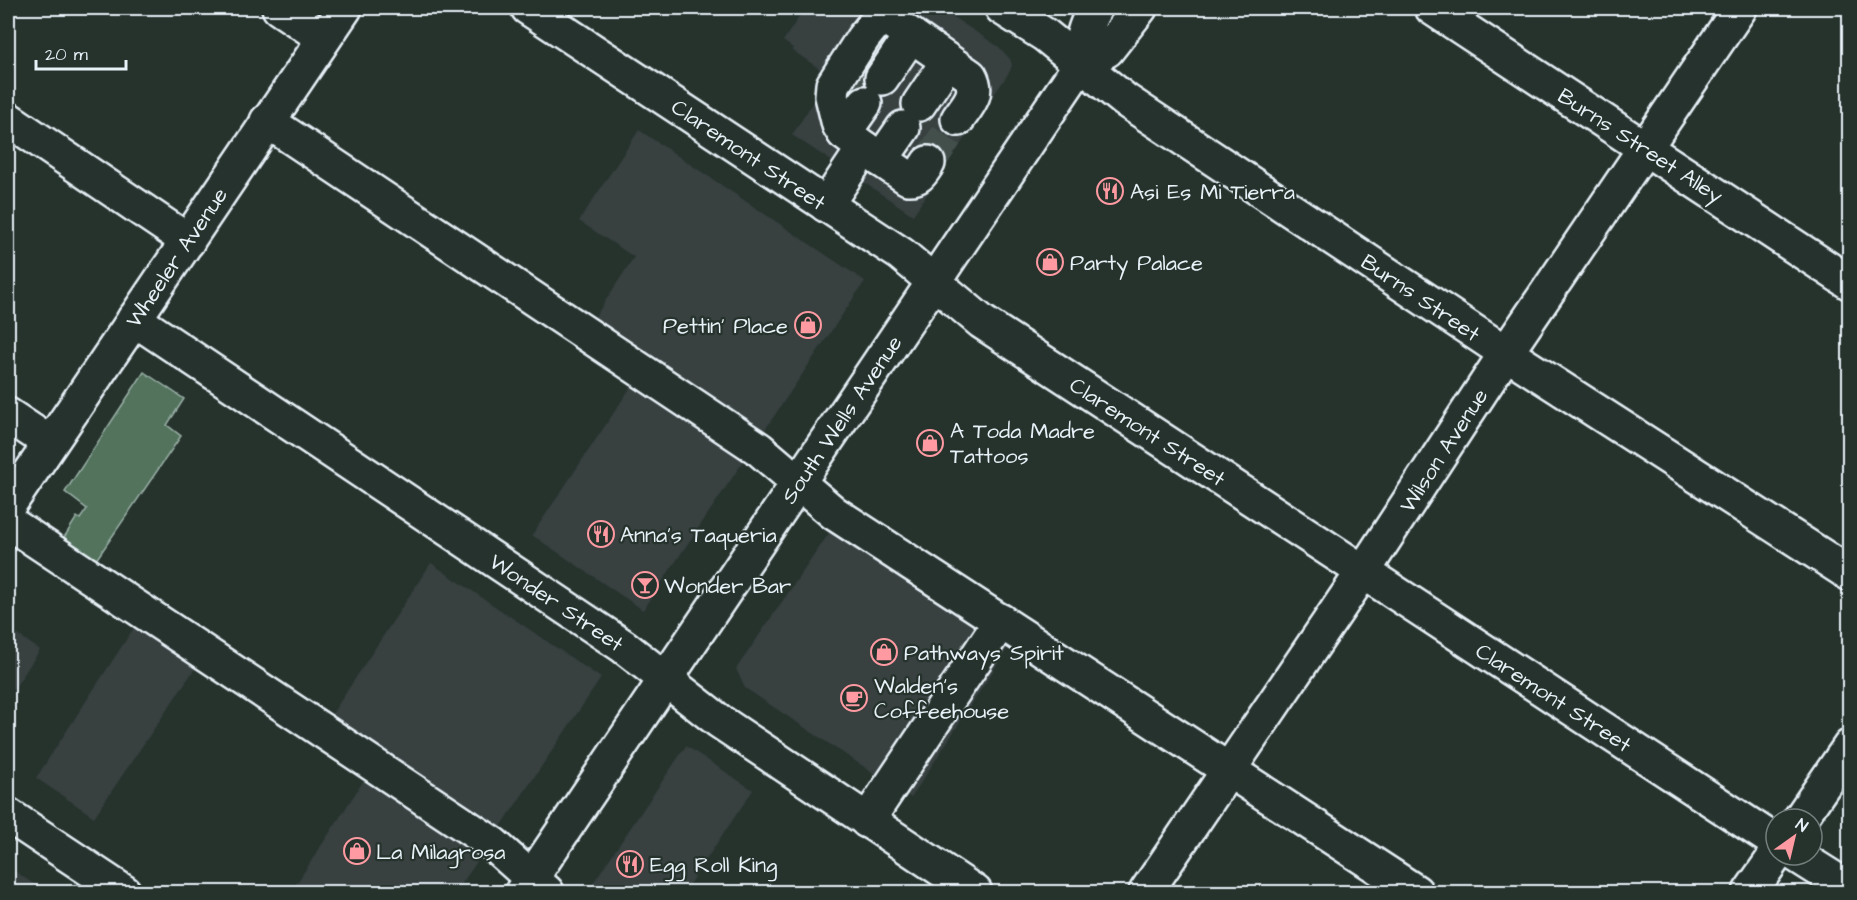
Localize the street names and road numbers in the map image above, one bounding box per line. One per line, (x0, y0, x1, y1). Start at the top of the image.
street label: Burns Street Alley (1551, 81, 1729, 212)
street label: Claremont Street (665, 92, 832, 219)
street label: Wheeler Avenue (119, 181, 236, 334)
street label: Burns Street (1354, 247, 1486, 350)
street label: South Wells Avenue (774, 329, 910, 510)
street label: Claremont Street (1063, 370, 1231, 494)
street label: Wilson Avenue (1393, 383, 1496, 519)
street label: Wonder Street (483, 547, 630, 660)
street label: Claremont Street (1469, 636, 1637, 760)

